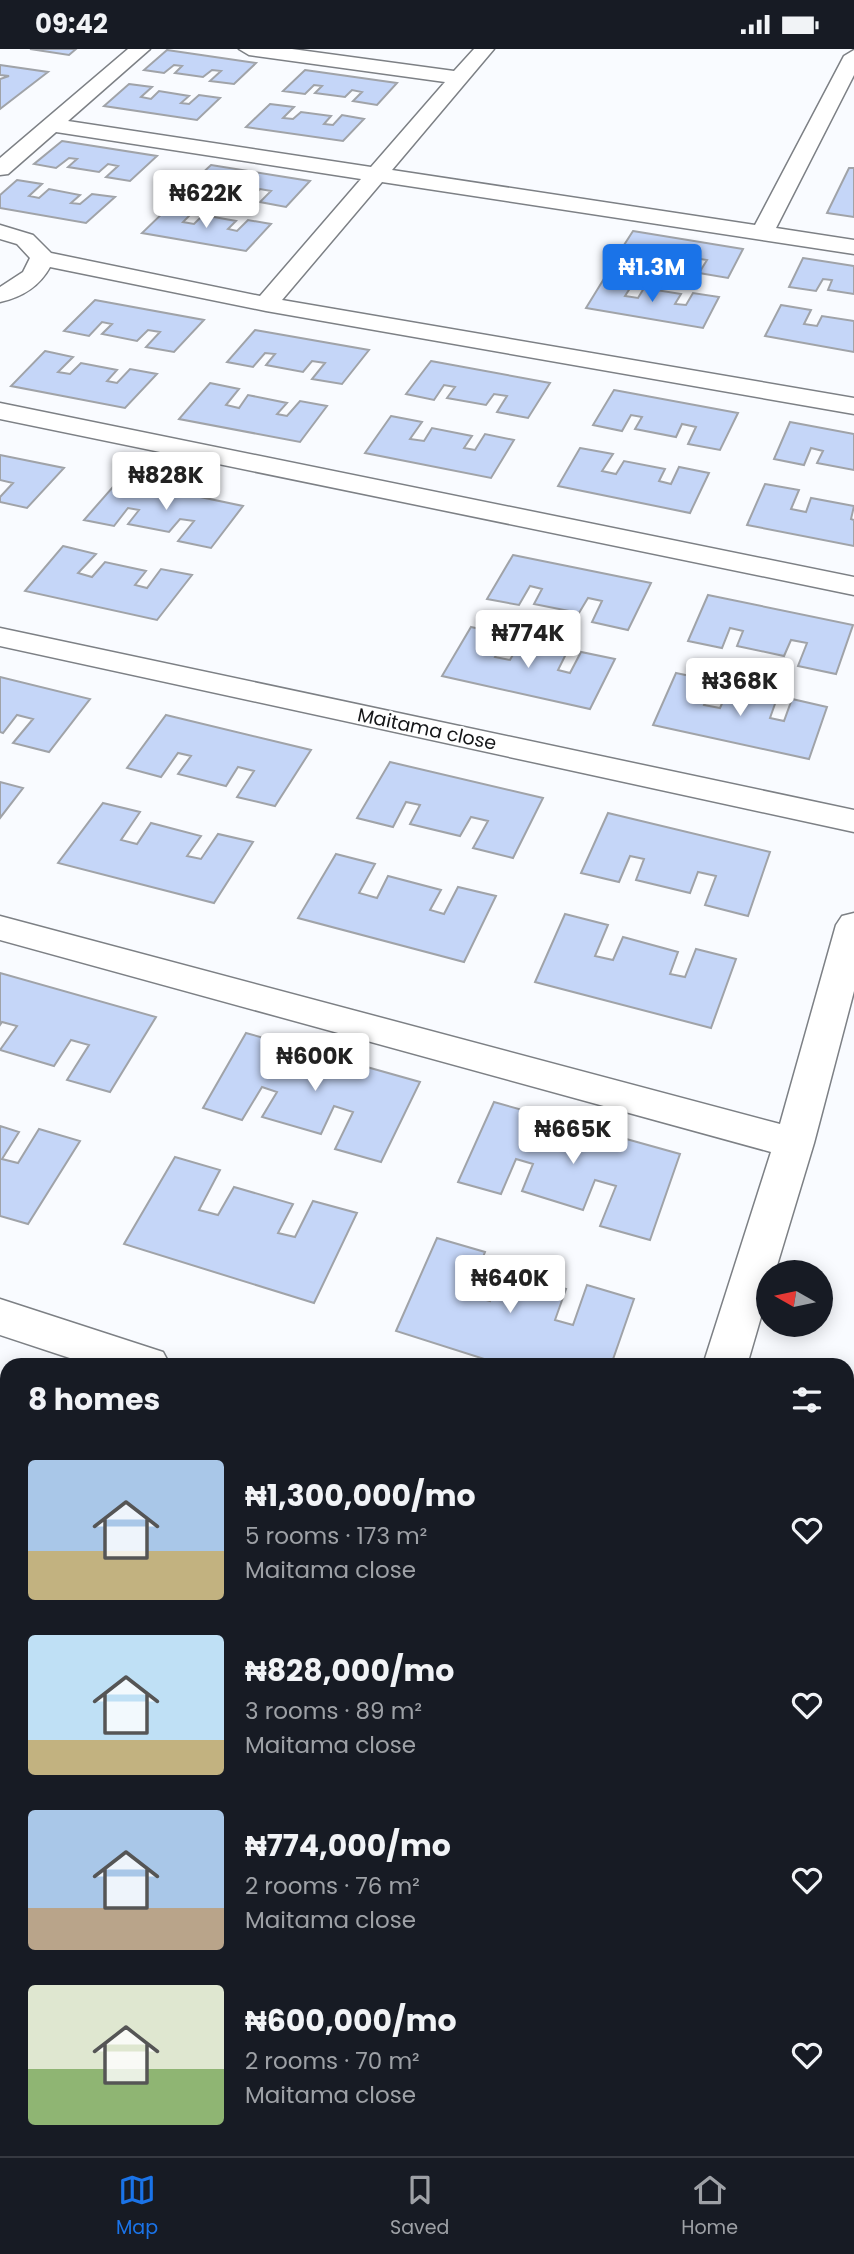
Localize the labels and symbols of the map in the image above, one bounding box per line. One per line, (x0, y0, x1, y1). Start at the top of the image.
pin: ₦622K (157, 171, 255, 230)
pin: ₦1.3M (603, 245, 701, 304)
pin: ₦828K (117, 453, 215, 512)
pin: ₦774K (479, 611, 577, 670)
pin: ₦368K (691, 659, 789, 718)
street label: Maitama close (355, 701, 499, 757)
pin: ₦600K (266, 1033, 364, 1093)
pin: ₦665K (524, 1107, 622, 1166)
pin: ₦640K (461, 1255, 559, 1315)
north arrow (756, 1260, 833, 1337)

